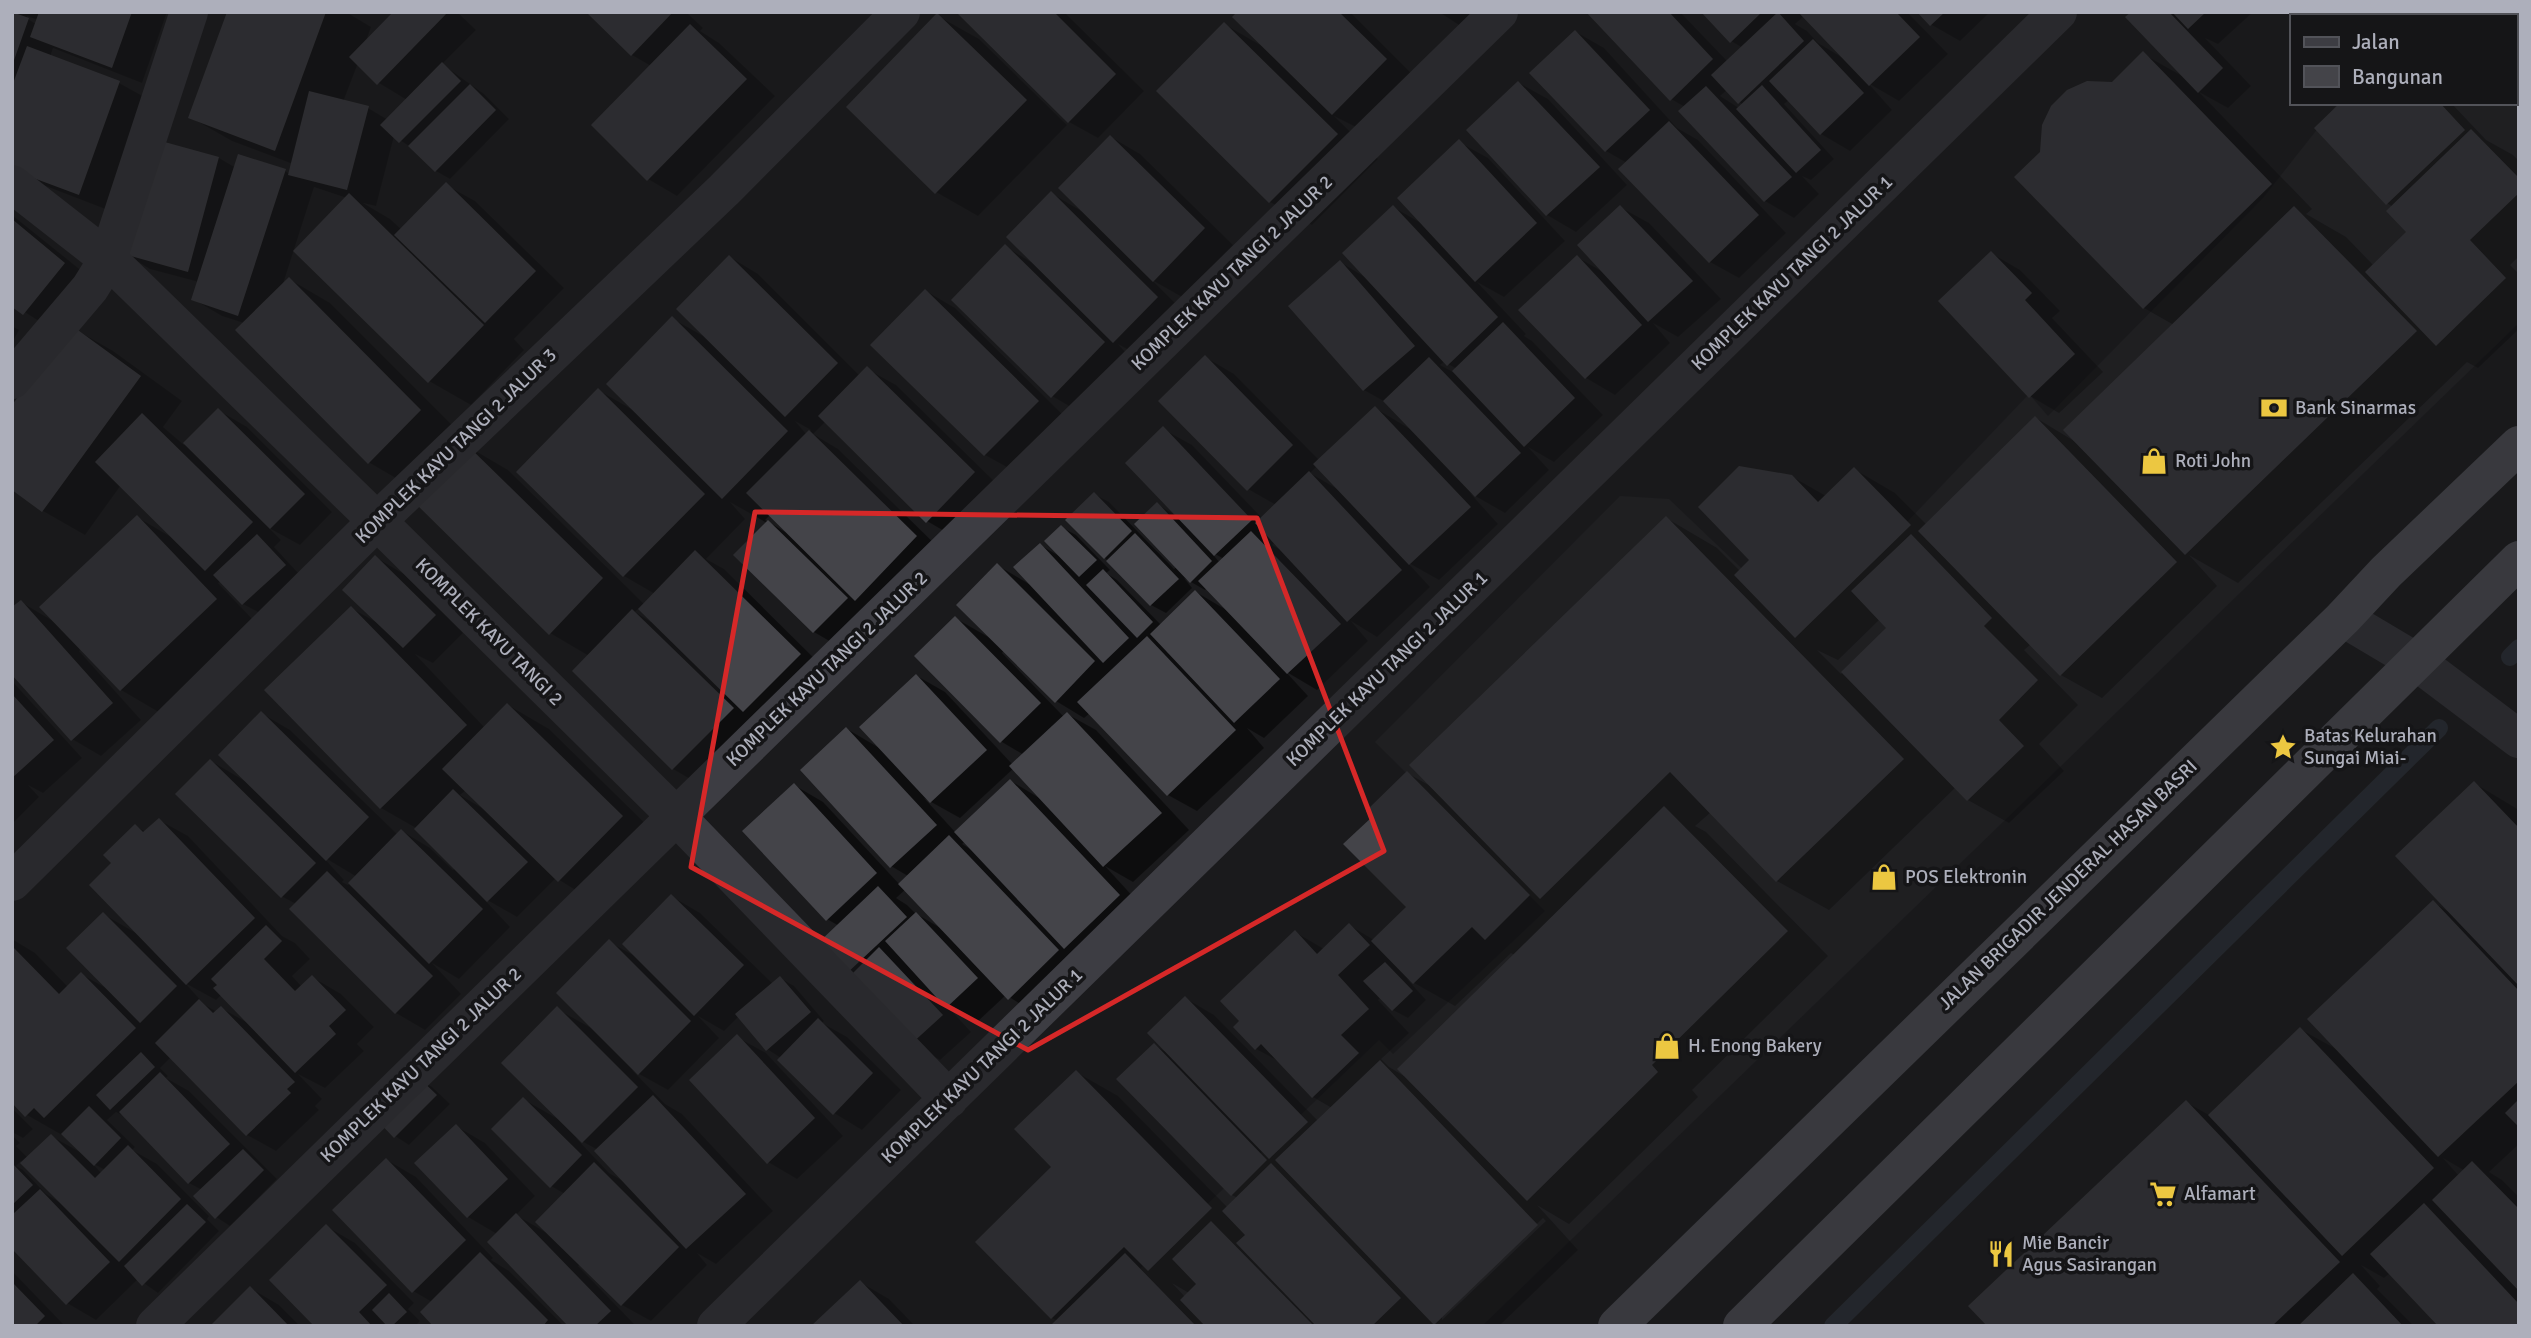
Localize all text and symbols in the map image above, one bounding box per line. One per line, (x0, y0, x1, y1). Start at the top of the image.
legend (2290, 14, 2517, 105)
text: Jalan (2352, 29, 2400, 55)
text: Bangunan (2352, 64, 2443, 90)
street label: KOMPLEK KAYU TANGI 2 JALUR 2 (1126, 170, 1338, 376)
street label: KOMPLEK KAYU TANGI 2 JALUR 1 (1686, 170, 1898, 376)
street label: KOMPLEK KAYU TANGI 2 JALUR 3 (350, 343, 562, 549)
bank icon: Bank Sinarmas (2259, 393, 2289, 423)
place label: Bank Sinarmas (2295, 396, 2416, 420)
shop icon: Roti John (2139, 446, 2169, 476)
place label: Roti John (2175, 449, 2251, 473)
street label: KOMPLEK KAYU TANGI 2 (410, 553, 568, 711)
street label: KOMPLEK KAYU TANGI 2 JALUR 2 (721, 566, 933, 772)
street label: KOMPLEK KAYU TANGI 2 JALUR 1 (1281, 566, 1493, 772)
place label: Batas Kelurahan Sungai Miai- (2304, 724, 2437, 770)
place icon: Batas Kelurahan Sungai Miai- (2268, 732, 2298, 762)
street label: JALAN BRIGADIR JENDERAL HASAN BASRI (1934, 755, 2202, 1015)
shop icon: POS Elektronin (1869, 862, 1899, 892)
place label: POS Elektronin (1905, 865, 2027, 889)
street label: KOMPLEK KAYU TANGI 2 JALUR 2 (315, 962, 527, 1168)
street label: KOMPLEK KAYU TANGI 2 JALUR 1 (876, 963, 1088, 1169)
shop icon: H. Enong Bakery (1652, 1031, 1682, 1061)
place label: H. Enong Bakery (1688, 1034, 1822, 1058)
supermarket icon: Alfamart (2148, 1179, 2178, 1209)
place label: Alfamart (2184, 1182, 2256, 1206)
place label: Mie Bancir Agus Sasirangan (2022, 1231, 2157, 1277)
restaurant icon: Mie Bancir Agus Sasirangan (1986, 1239, 2016, 1269)

